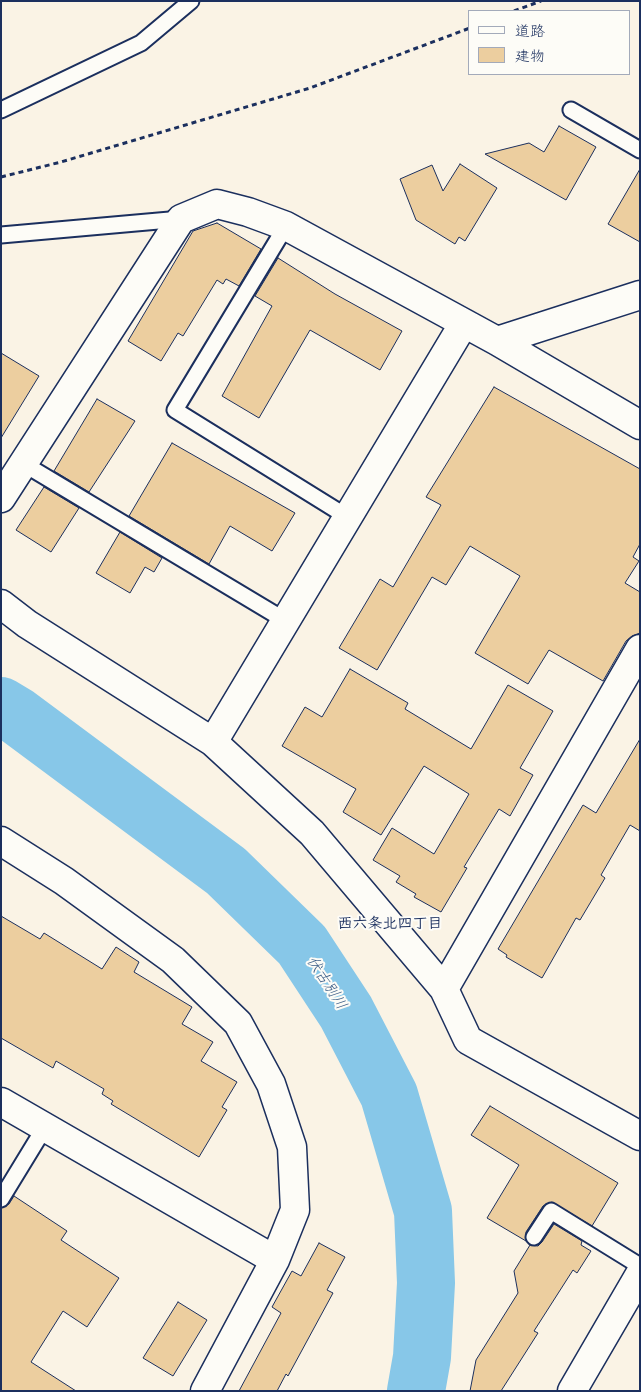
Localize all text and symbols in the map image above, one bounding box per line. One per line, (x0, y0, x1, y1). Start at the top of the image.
legend (468, 10, 631, 75)
text: 道路 (515, 20, 545, 40)
text: 建物 (515, 45, 545, 65)
district label: 西六条北四丁目 (338, 914, 442, 932)
water label: 伏古別川 (303, 953, 351, 1013)

